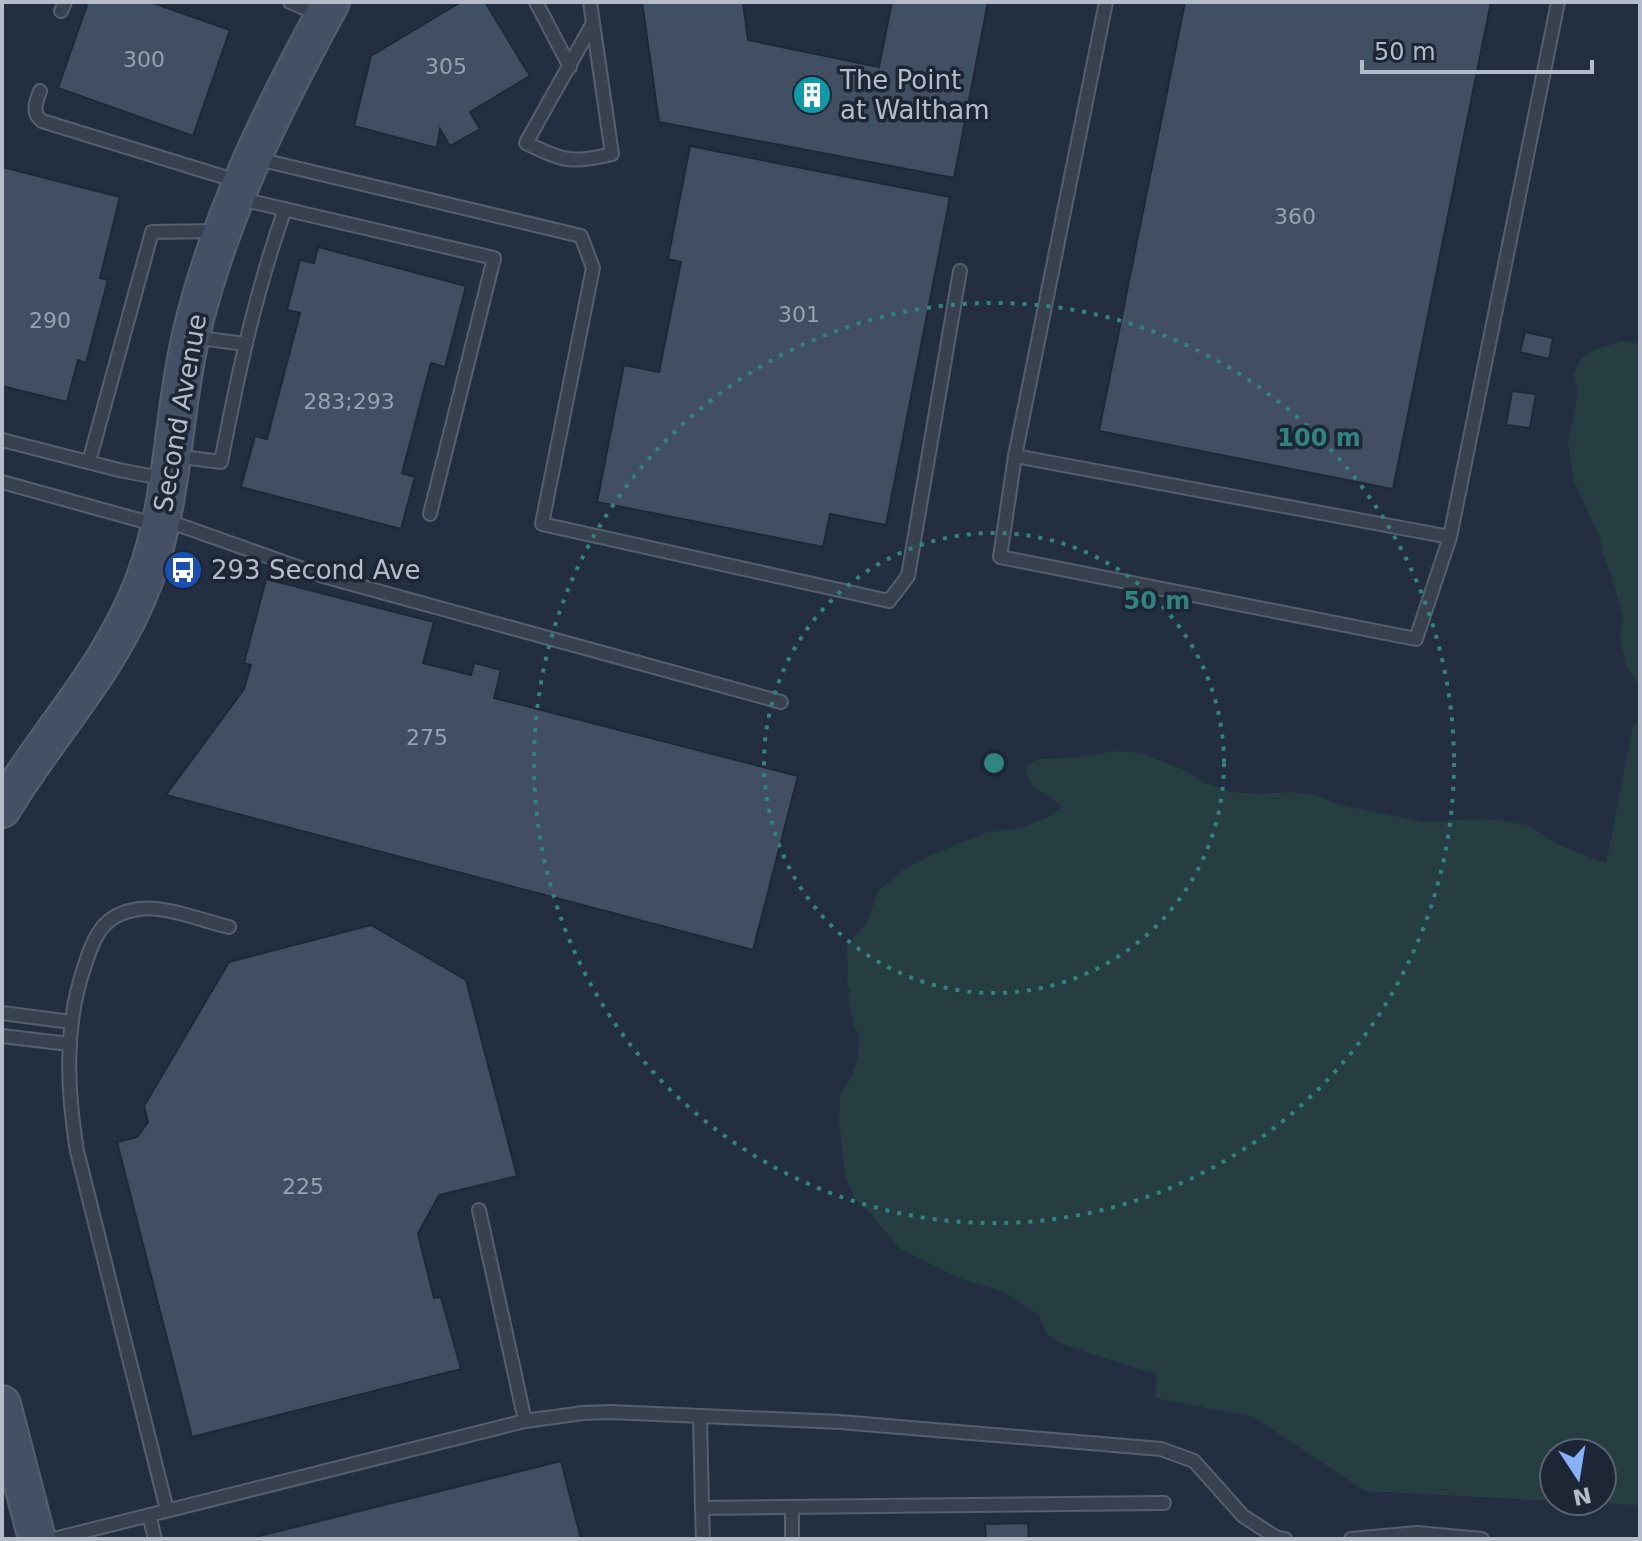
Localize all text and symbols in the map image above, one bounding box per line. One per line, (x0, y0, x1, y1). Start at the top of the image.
scale bar (1362, 24, 1592, 74)
text: 50 m (1374, 38, 1436, 66)
house number: 300 (123, 47, 165, 72)
house number: 305 (425, 54, 467, 79)
place label: The Point at Waltham (839, 65, 990, 125)
building icon: The Point at Waltham (791, 74, 833, 116)
house number: 360 (1274, 204, 1316, 229)
house number: 301 (778, 302, 820, 327)
house number: 290 (29, 308, 71, 333)
street label: Second Avenue (148, 312, 212, 514)
house number: 283;293 (303, 389, 395, 414)
text: 100 m (1277, 424, 1361, 452)
bus stop icon: 293 Second Ave (162, 549, 204, 591)
place label: 293 Second Ave (211, 555, 421, 585)
text: 50 m (1124, 587, 1190, 615)
house number: 275 (406, 725, 448, 750)
centre of rings (980, 749, 1008, 777)
house number: 225 (282, 1174, 324, 1199)
north arrow (1538, 1437, 1618, 1517)
text: N (1570, 1482, 1594, 1510)

